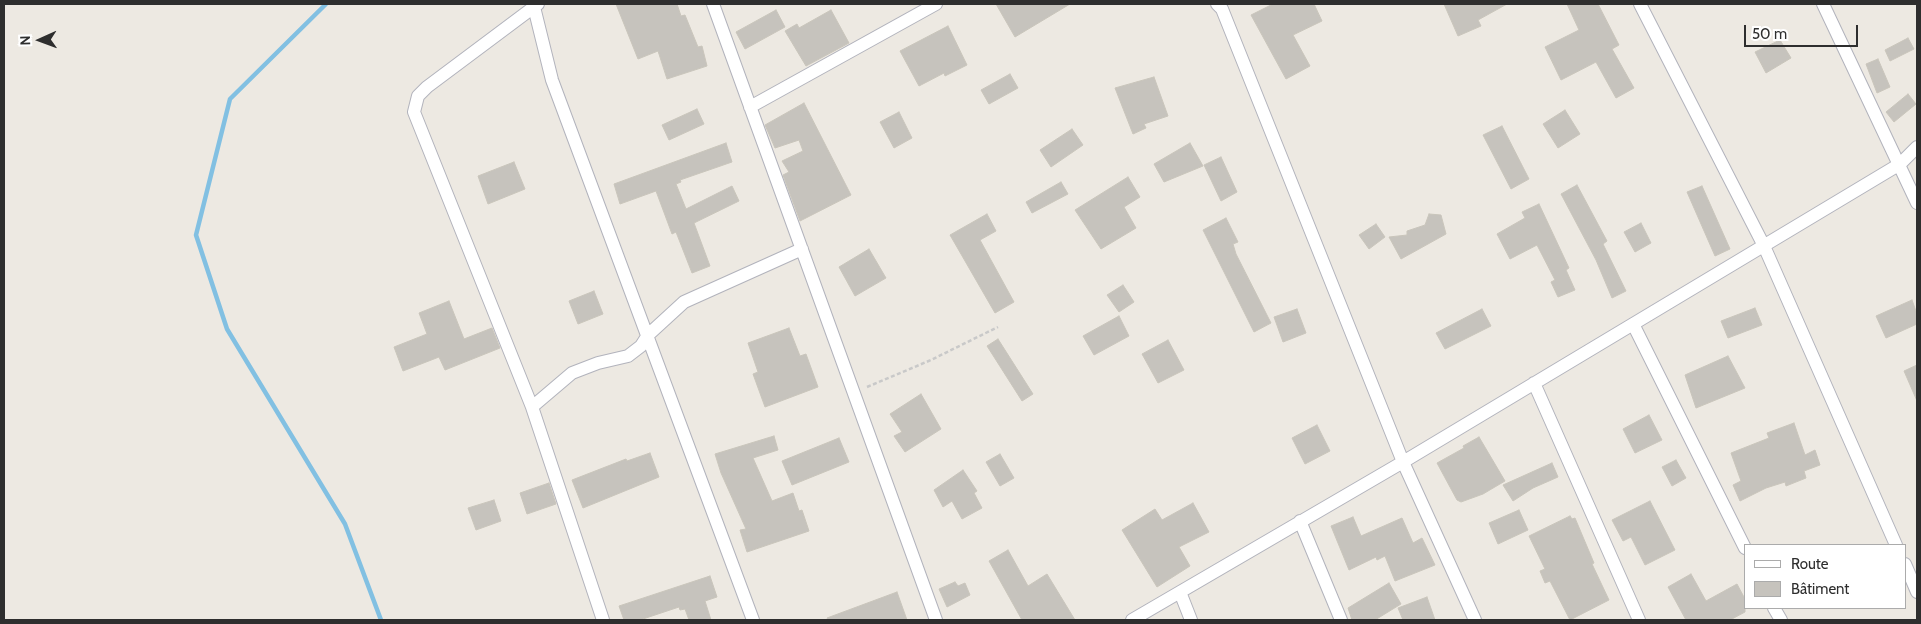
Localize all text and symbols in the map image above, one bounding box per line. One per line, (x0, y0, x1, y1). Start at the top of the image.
north arrow (15, 15, 65, 65)
scale bar (1746, 15, 1860, 47)
text: 50 m (1752, 25, 1787, 43)
text: N (16, 35, 34, 46)
legend (1744, 544, 1906, 609)
text: Route (1791, 555, 1829, 573)
text: Bâtiment (1791, 580, 1849, 598)

